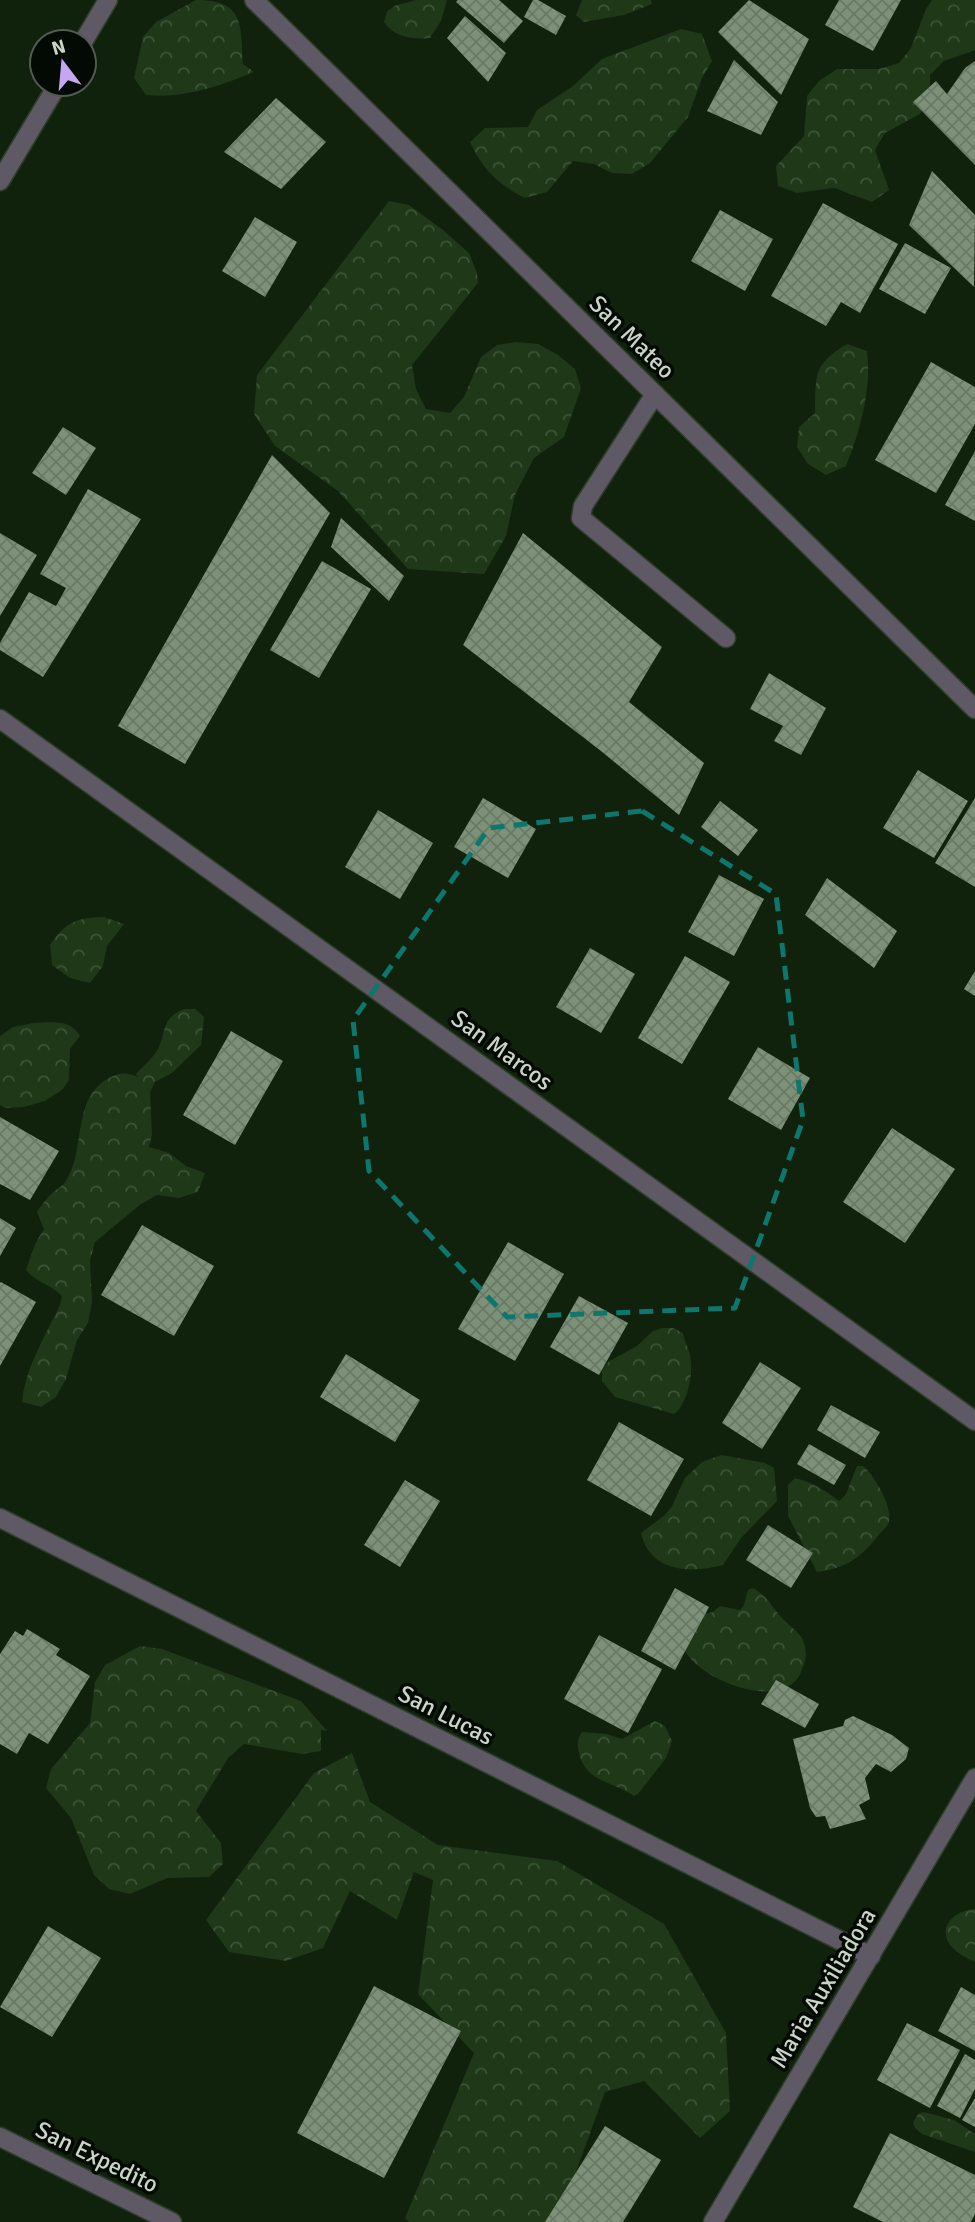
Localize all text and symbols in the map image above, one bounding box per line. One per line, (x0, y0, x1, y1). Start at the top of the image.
north arrow (28, 28, 98, 98)
text: N (49, 34, 68, 61)
street label: San Mateo (583, 289, 681, 385)
street label: San Marcos (445, 1003, 559, 1097)
street label: San Lucas (393, 1678, 499, 1752)
street label: Maria Auxiliadora (763, 1902, 883, 2074)
street label: San Expedito (31, 2114, 163, 2200)

